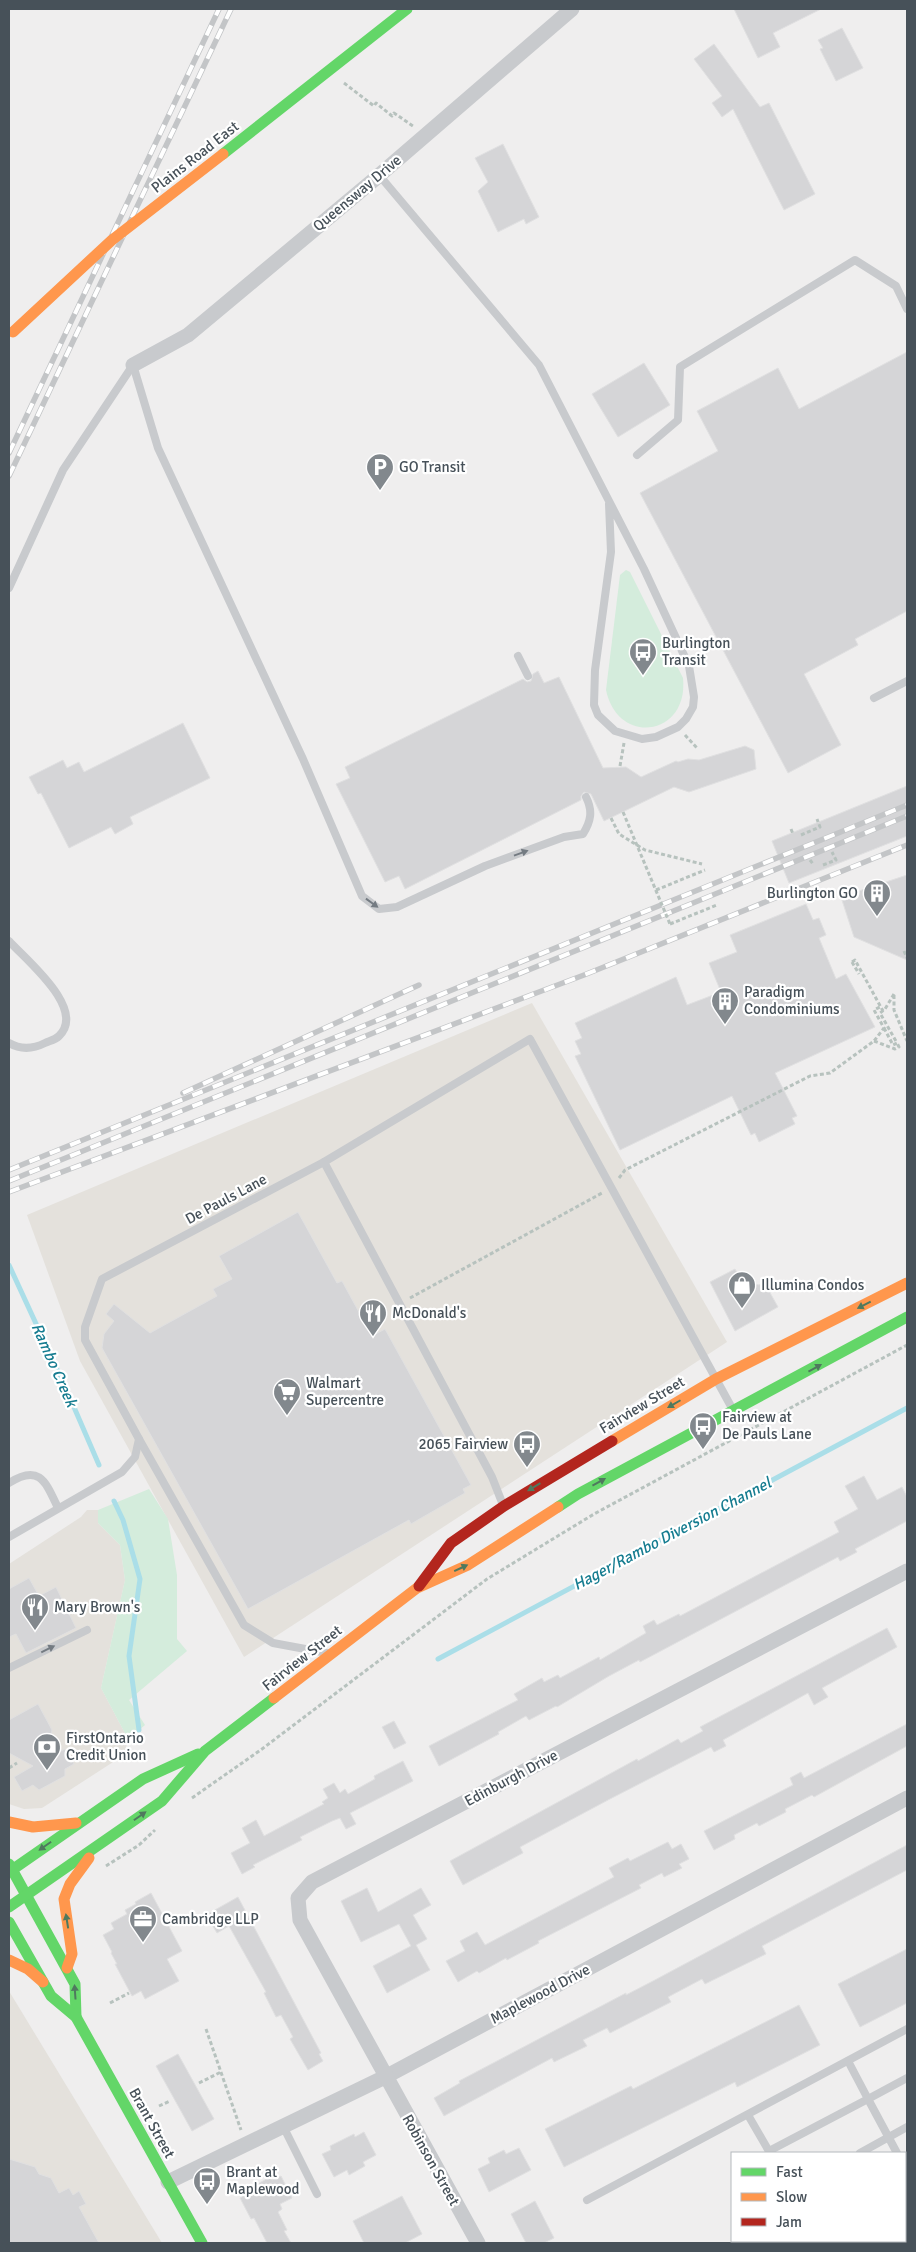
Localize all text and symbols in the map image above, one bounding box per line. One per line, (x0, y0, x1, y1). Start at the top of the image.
street label: Plains Road East (148, 117, 242, 197)
street label: Queensway Drive (309, 151, 405, 235)
parking icon: GO Transit (365, 452, 395, 491)
place label: GO Transit (399, 458, 466, 476)
place label: Burlington Transit (662, 634, 730, 669)
bus stop icon: Burlington Transit (628, 637, 658, 676)
one-way arrow (514, 849, 529, 857)
building icon: Burlington GO (862, 878, 892, 917)
place label: Burlington GO (767, 884, 858, 902)
one-way arrow (365, 898, 378, 909)
place label: Paradigm Condominiums (744, 983, 840, 1018)
building icon: Paradigm Condominiums (710, 986, 740, 1025)
street label: De Pauls Lane (182, 1170, 270, 1228)
shop icon: Illumina Condos (727, 1270, 757, 1309)
place label: Illumina Condos (761, 1276, 865, 1294)
restaurant icon: McDonald's (358, 1298, 388, 1337)
one-way arrow (857, 1301, 871, 1309)
place label: McDonald's (392, 1304, 467, 1322)
water label: Rambo Creek (27, 1320, 82, 1412)
one-way arrow (807, 1364, 822, 1372)
street label: Fairview Street (596, 1373, 688, 1437)
place label: Walmart Supercentre (306, 1374, 384, 1409)
supermarket icon: Walmart Supercentre (272, 1377, 302, 1416)
one-way arrow (667, 1400, 680, 1409)
place label: Fairview at De Pauls Lane (722, 1408, 812, 1443)
bus stop icon: Fairview at De Pauls Lane (688, 1411, 718, 1450)
bus stop icon: 2065 Fairview (512, 1429, 542, 1468)
place label: 2065 Fairview (418, 1435, 508, 1453)
water label: Hager/Rambo Diversion Channel (569, 1472, 776, 1595)
one-way arrow (592, 1478, 606, 1486)
one-way arrow (527, 1483, 540, 1492)
one-way arrow (454, 1564, 468, 1572)
restaurant icon: Mary Brown's (20, 1592, 50, 1631)
place label: Mary Brown's (54, 1598, 141, 1616)
street label: Fairview Street (259, 1621, 345, 1695)
one-way arrow (41, 1645, 55, 1653)
place label: FirstOntario Credit Union (66, 1729, 147, 1764)
bank icon: FirstOntario Credit Union (32, 1732, 62, 1771)
street label: Edinburgh Drive (461, 1746, 561, 1810)
one-way arrow (133, 1811, 146, 1821)
one-way arrow (38, 1841, 52, 1851)
office icon: Cambridge LLP (128, 1904, 158, 1943)
place label: Cambridge LLP (162, 1910, 259, 1928)
one-way arrow (62, 1913, 70, 1929)
street label: Maplewood Drive (487, 1960, 593, 2028)
one-way arrow (71, 1984, 79, 2000)
street label: Brant Street (125, 2085, 179, 2161)
street label: Robinson Street (398, 2111, 464, 2209)
legend (731, 2152, 906, 2242)
place label: Brant at Maplewood (226, 2163, 299, 2198)
text: Fast (776, 2163, 803, 2181)
bus stop icon: Brant at Maplewood (192, 2166, 222, 2205)
text: Slow (776, 2188, 807, 2206)
text: Jam (776, 2213, 802, 2231)

